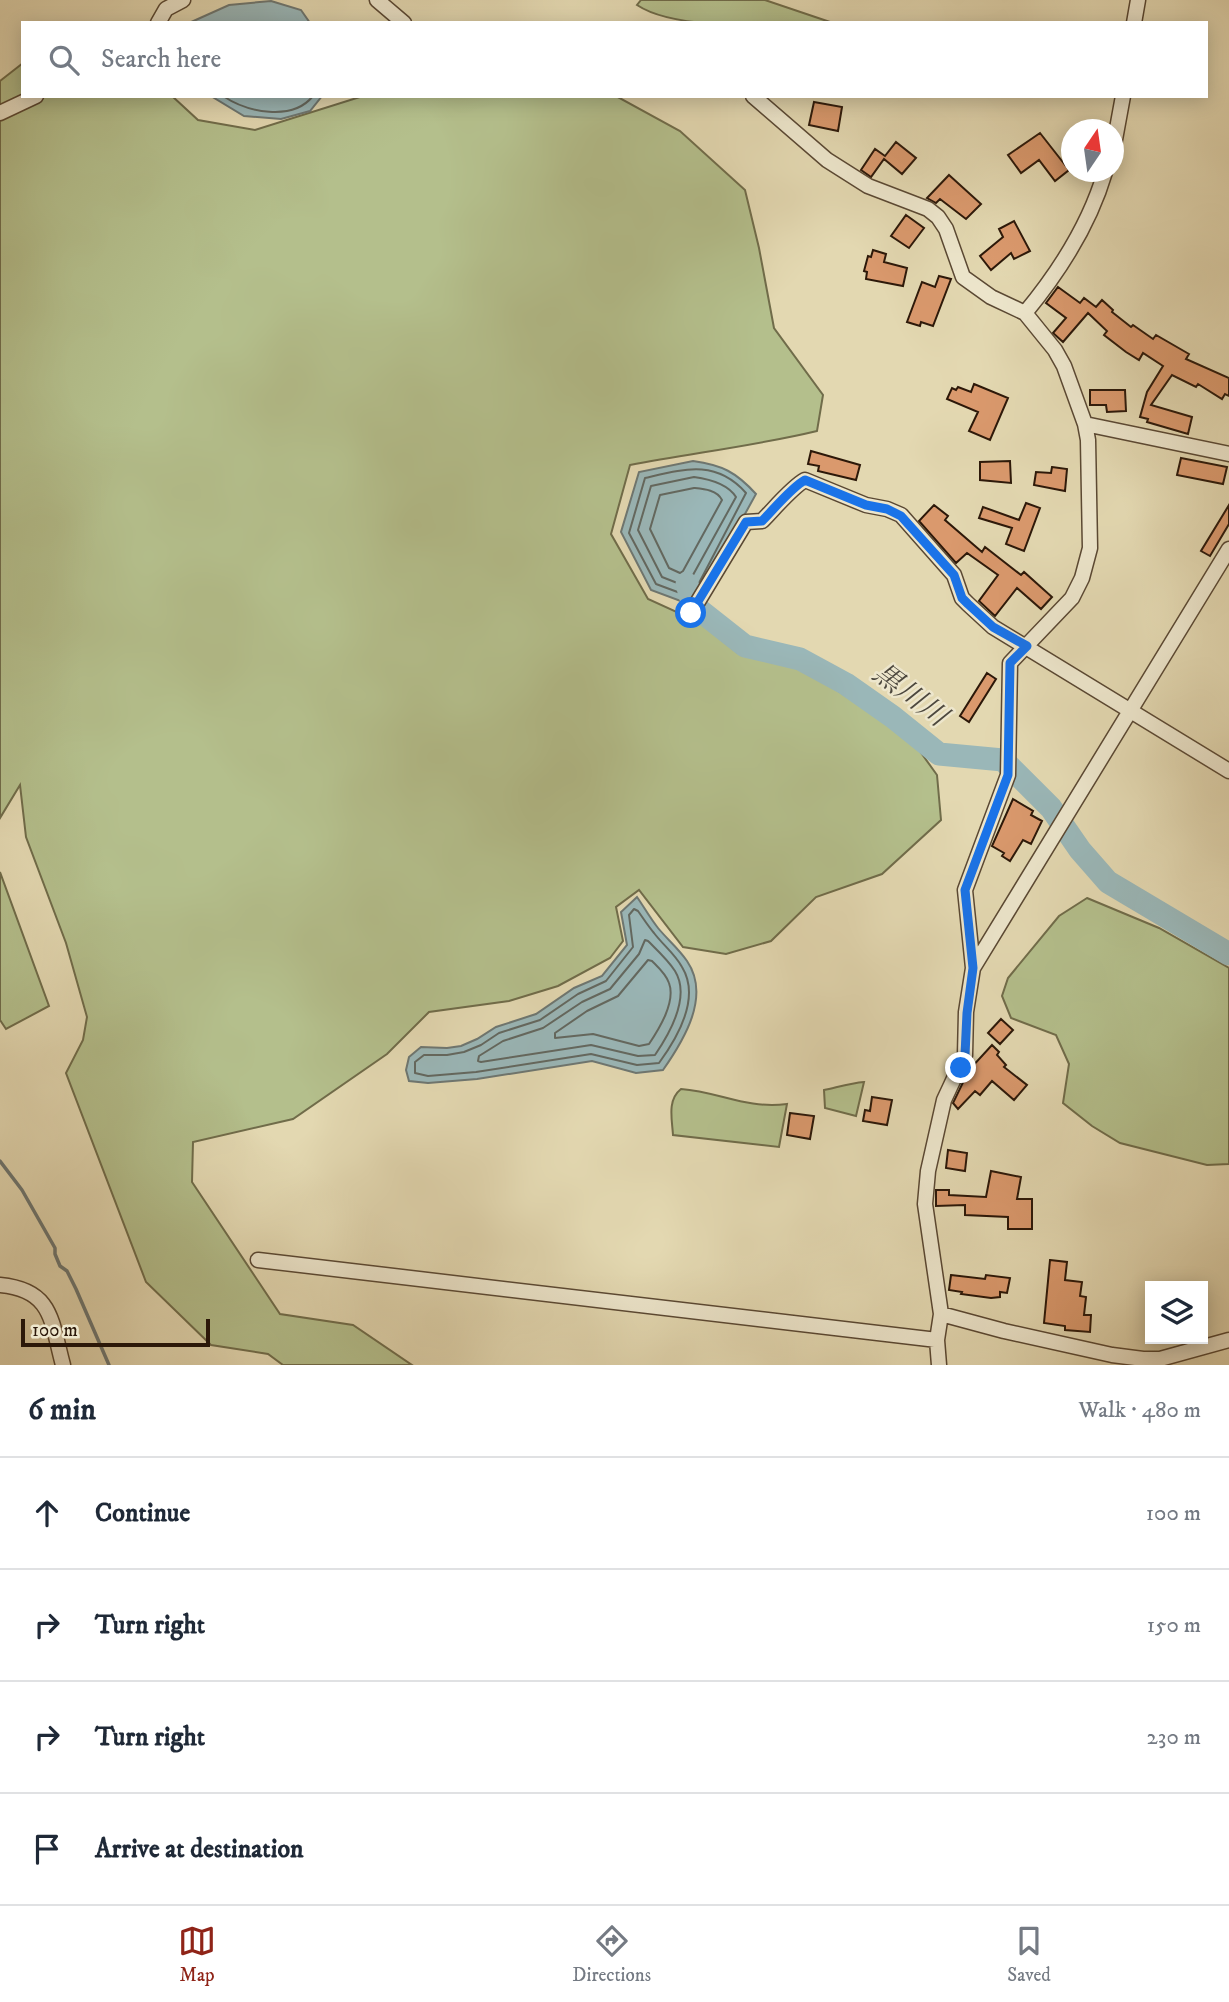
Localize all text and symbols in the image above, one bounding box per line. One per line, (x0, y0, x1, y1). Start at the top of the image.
search box (21, 21, 1208, 98)
icon: search (45, 41, 83, 79)
text: Search here (101, 43, 221, 76)
north arrow (1061, 119, 1124, 182)
route start (675, 597, 706, 628)
water label: 黒川川 (866, 656, 956, 736)
route end (945, 1052, 976, 1083)
map controls (1145, 1281, 1208, 1344)
button: layers (1145, 1281, 1208, 1344)
scale bar (21, 1316, 210, 1348)
text: 100 m (32, 1319, 78, 1342)
text: 6 min (28, 1392, 96, 1429)
text: Walk · 480 m (1078, 1396, 1201, 1425)
icon: ahead (28, 1494, 66, 1532)
text: Continue (95, 1497, 190, 1530)
text: 100 m (1146, 1499, 1201, 1528)
icon: right (28, 1606, 66, 1644)
text: Turn right (95, 1609, 205, 1642)
text: 150 m (1147, 1611, 1201, 1640)
icon: right (28, 1718, 66, 1756)
text: Turn right (95, 1721, 205, 1754)
text: 230 m (1147, 1723, 1201, 1752)
icon: arrive (28, 1830, 66, 1868)
text: Arrive at destination (95, 1833, 304, 1866)
tab: Map (178, 1922, 216, 1987)
tab: Directions (572, 1922, 651, 1987)
tab: Saved (1007, 1922, 1051, 1987)

